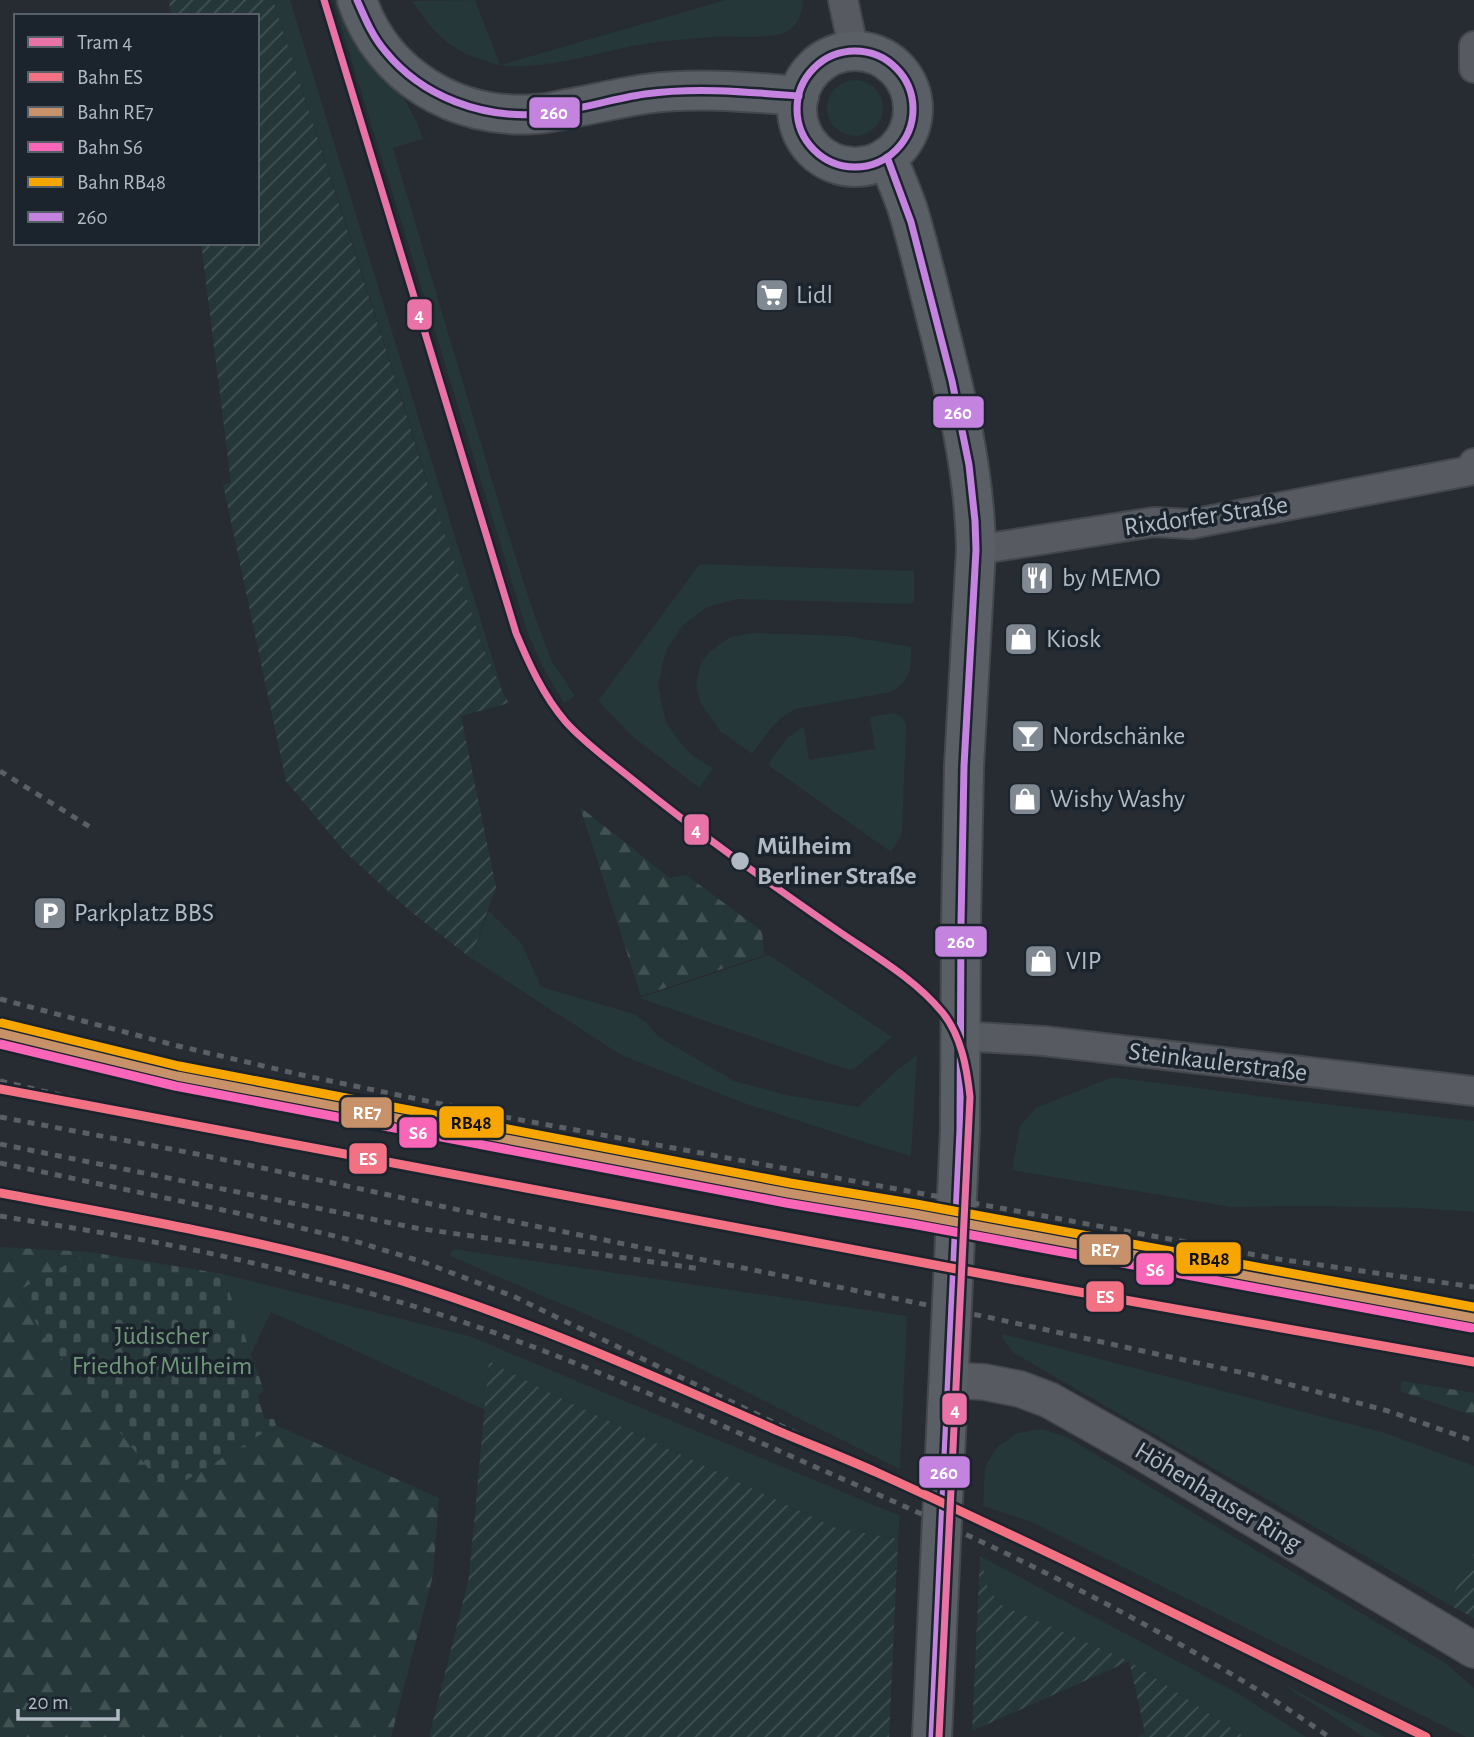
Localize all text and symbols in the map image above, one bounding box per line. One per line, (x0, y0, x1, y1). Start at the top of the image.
legend (14, 14, 259, 245)
text: Tram 4 (77, 32, 132, 53)
text: Bahn ES (77, 67, 143, 88)
line badge: 260 (528, 96, 581, 129)
text: Bahn RE7 (77, 102, 154, 123)
text: 260 (540, 104, 568, 123)
text: Bahn S6 (77, 137, 143, 158)
text: Bahn RB48 (77, 172, 166, 193)
text: 260 (77, 207, 108, 228)
supermarket icon: Lidl (753, 276, 791, 314)
place label: Lidl (796, 282, 833, 308)
line badge: 4 (406, 298, 433, 331)
text: 4 (414, 306, 424, 325)
line badge: 260 (932, 395, 985, 429)
text: 260 (944, 404, 972, 423)
street label: Rixdorfer Straße (1122, 492, 1290, 540)
restaurant icon: by MEMO (1018, 559, 1056, 597)
place label: by MEMO (1062, 565, 1160, 591)
shop icon: Kiosk (1002, 620, 1040, 658)
place label: Kiosk (1046, 626, 1101, 652)
bar icon: Nordschänke (1009, 717, 1047, 755)
place label: Nordschänke (1052, 723, 1185, 749)
shop icon: Wishy Washy (1006, 780, 1044, 818)
place label: Wishy Washy (1050, 786, 1185, 812)
line badge: 4 (683, 813, 710, 846)
text: 4 (691, 821, 701, 840)
place label: Mülheim Berliner Straße (757, 833, 916, 889)
marker: Mülheim Berliner Straße (729, 850, 751, 872)
parking icon: Parkplatz BBS (31, 894, 69, 932)
place label: Parkplatz BBS (74, 900, 214, 926)
line badge: 260 (934, 925, 988, 958)
text: 260 (947, 933, 975, 952)
shop icon: VIP (1022, 942, 1060, 980)
place label: VIP (1066, 948, 1101, 974)
street label: Steinkaulerstraße (1127, 1038, 1309, 1086)
line badge: RE7 (340, 1096, 393, 1129)
text: RE7 (352, 1104, 382, 1123)
line badge: RB48 (438, 1105, 505, 1139)
text: RB48 (450, 1114, 492, 1133)
line badge: S6 (398, 1116, 438, 1149)
text: S6 (409, 1124, 427, 1143)
line badge: ES (348, 1142, 388, 1175)
text: ES (358, 1150, 378, 1169)
line badge: RE7 (1078, 1233, 1132, 1266)
text: RE7 (1090, 1241, 1120, 1260)
line badge: RB48 (1175, 1241, 1242, 1275)
text: RB48 (1188, 1250, 1230, 1269)
line badge: S6 (1135, 1252, 1175, 1286)
text: S6 (1146, 1261, 1164, 1280)
line badge: ES (1085, 1280, 1125, 1313)
text: ES (1095, 1288, 1115, 1307)
park label: Jüdischer Friedhof Mülheim (72, 1323, 252, 1379)
line badge: 4 (941, 1392, 968, 1426)
text: 4 (950, 1401, 960, 1420)
street label: Höhenhauser Ring (1130, 1437, 1306, 1557)
line badge: 260 (918, 1455, 971, 1489)
text: 260 (930, 1464, 958, 1483)
scale bar (18, 1678, 117, 1722)
text: 20 m (28, 1692, 69, 1713)

